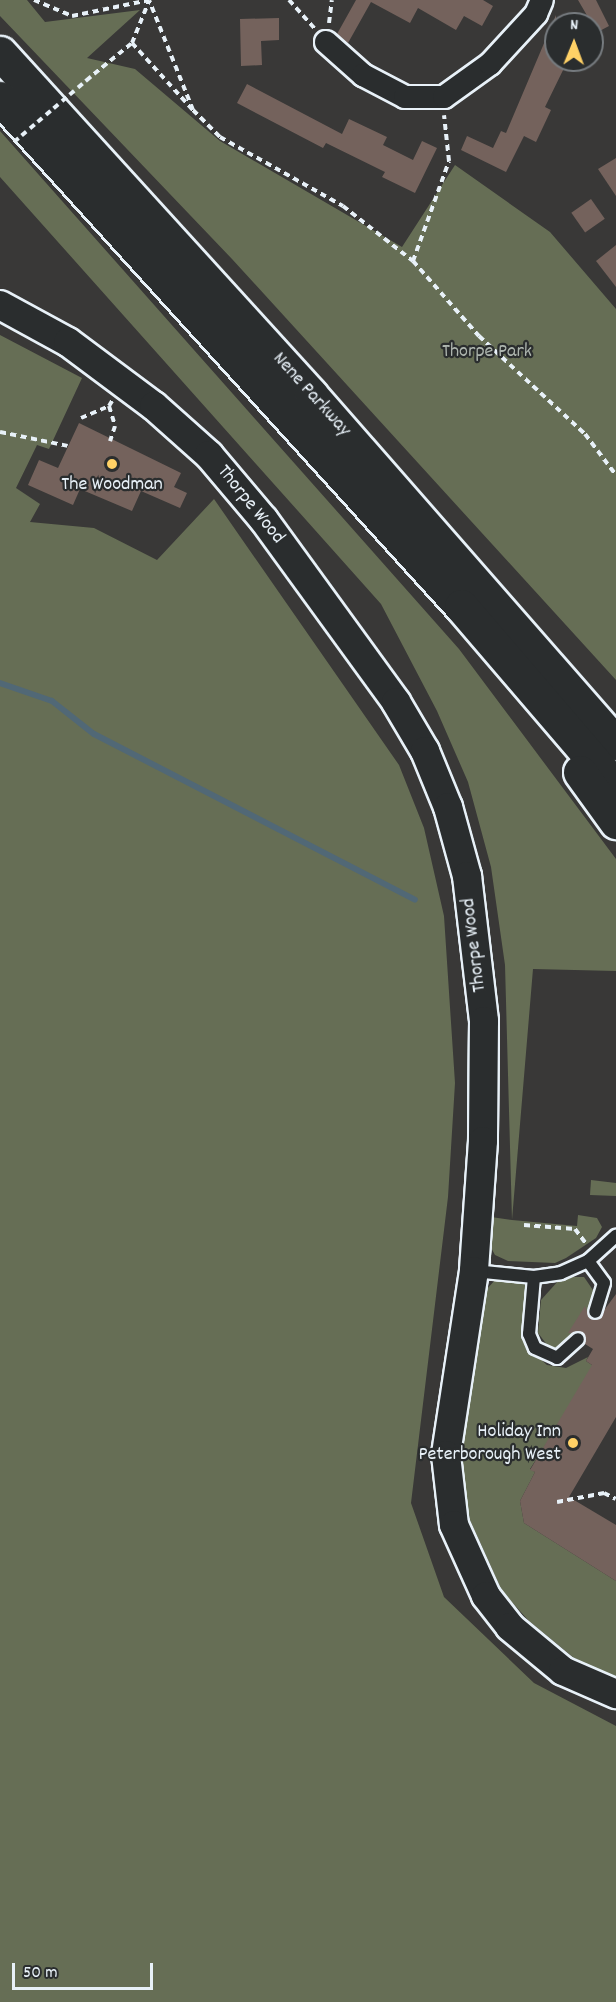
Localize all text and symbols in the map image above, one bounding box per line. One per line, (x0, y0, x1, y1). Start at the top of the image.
north arrow (544, 12, 604, 72)
text: N (570, 14, 578, 37)
park label: Thorpe Park (442, 340, 532, 364)
street label: Nene Parkway (267, 348, 355, 442)
marker: The Woodman (105, 457, 119, 471)
street label: Thorpe Wood (211, 461, 289, 549)
place label: The Woodman (61, 473, 163, 497)
street label: Thorpe Wood (457, 897, 493, 993)
place label: Holiday Inn Peterborough West (418, 1420, 561, 1467)
marker: Holiday Inn Peterborough West (566, 1436, 580, 1450)
scale bar (15, 1951, 156, 1989)
text: 50 m (23, 1961, 58, 1986)

